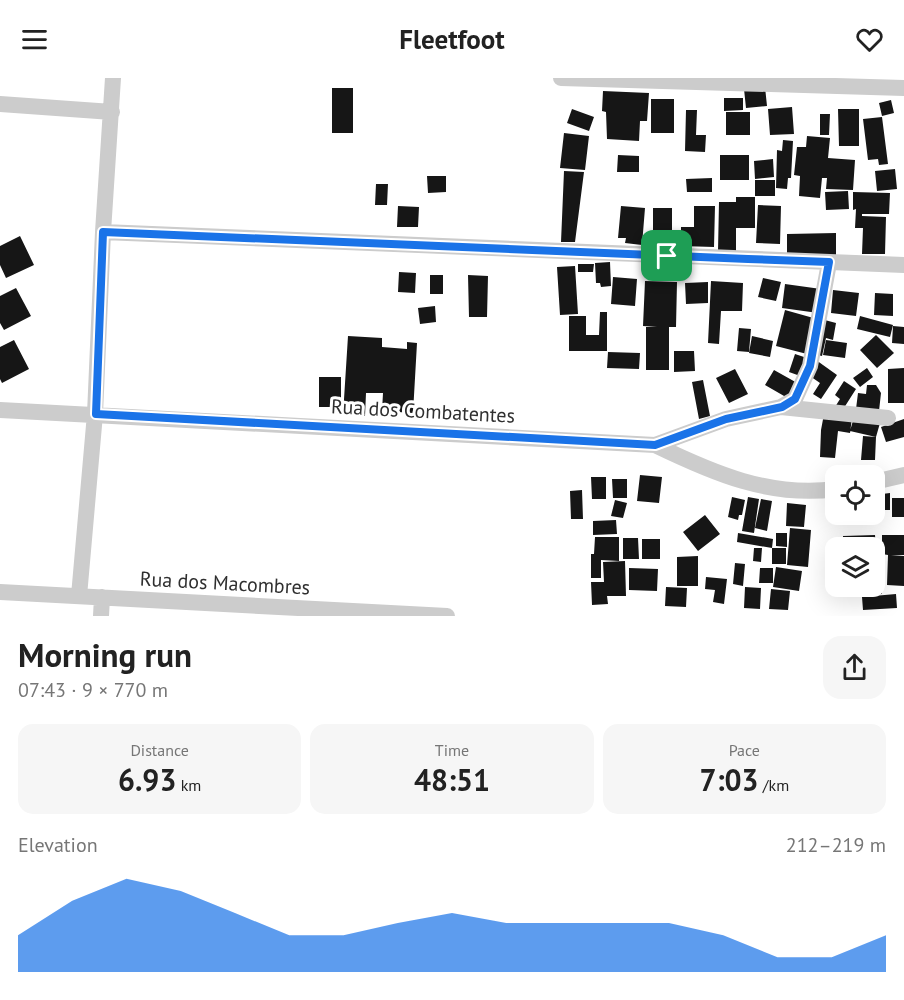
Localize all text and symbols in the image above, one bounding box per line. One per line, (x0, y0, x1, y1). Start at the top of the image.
text: Fleetfoot (399, 22, 505, 56)
icon: menu (18, 23, 51, 56)
icon: heart (853, 23, 886, 56)
pin (641, 230, 692, 281)
icon: arrive (650, 239, 683, 272)
street label: Rua dos Combatentes (330, 393, 516, 429)
map controls (825, 465, 885, 597)
button: locate (825, 465, 885, 525)
button: layers (825, 537, 885, 597)
street label: Rua dos Macombres (139, 566, 311, 600)
text: Morning run (18, 633, 192, 676)
button: share (823, 636, 886, 699)
text: 07:43 · 9 × 770 m (18, 677, 168, 703)
text: Distance (130, 740, 189, 760)
text: Time (435, 740, 469, 760)
text: Pace (729, 740, 760, 760)
text: 6.93 (118, 760, 176, 799)
text: 48:51 (414, 760, 490, 799)
text: 7:03 (699, 760, 759, 799)
text: km (176, 775, 201, 795)
text: /km (759, 775, 789, 795)
text: Elevation (18, 832, 98, 858)
text: 212–219 m (786, 832, 886, 858)

